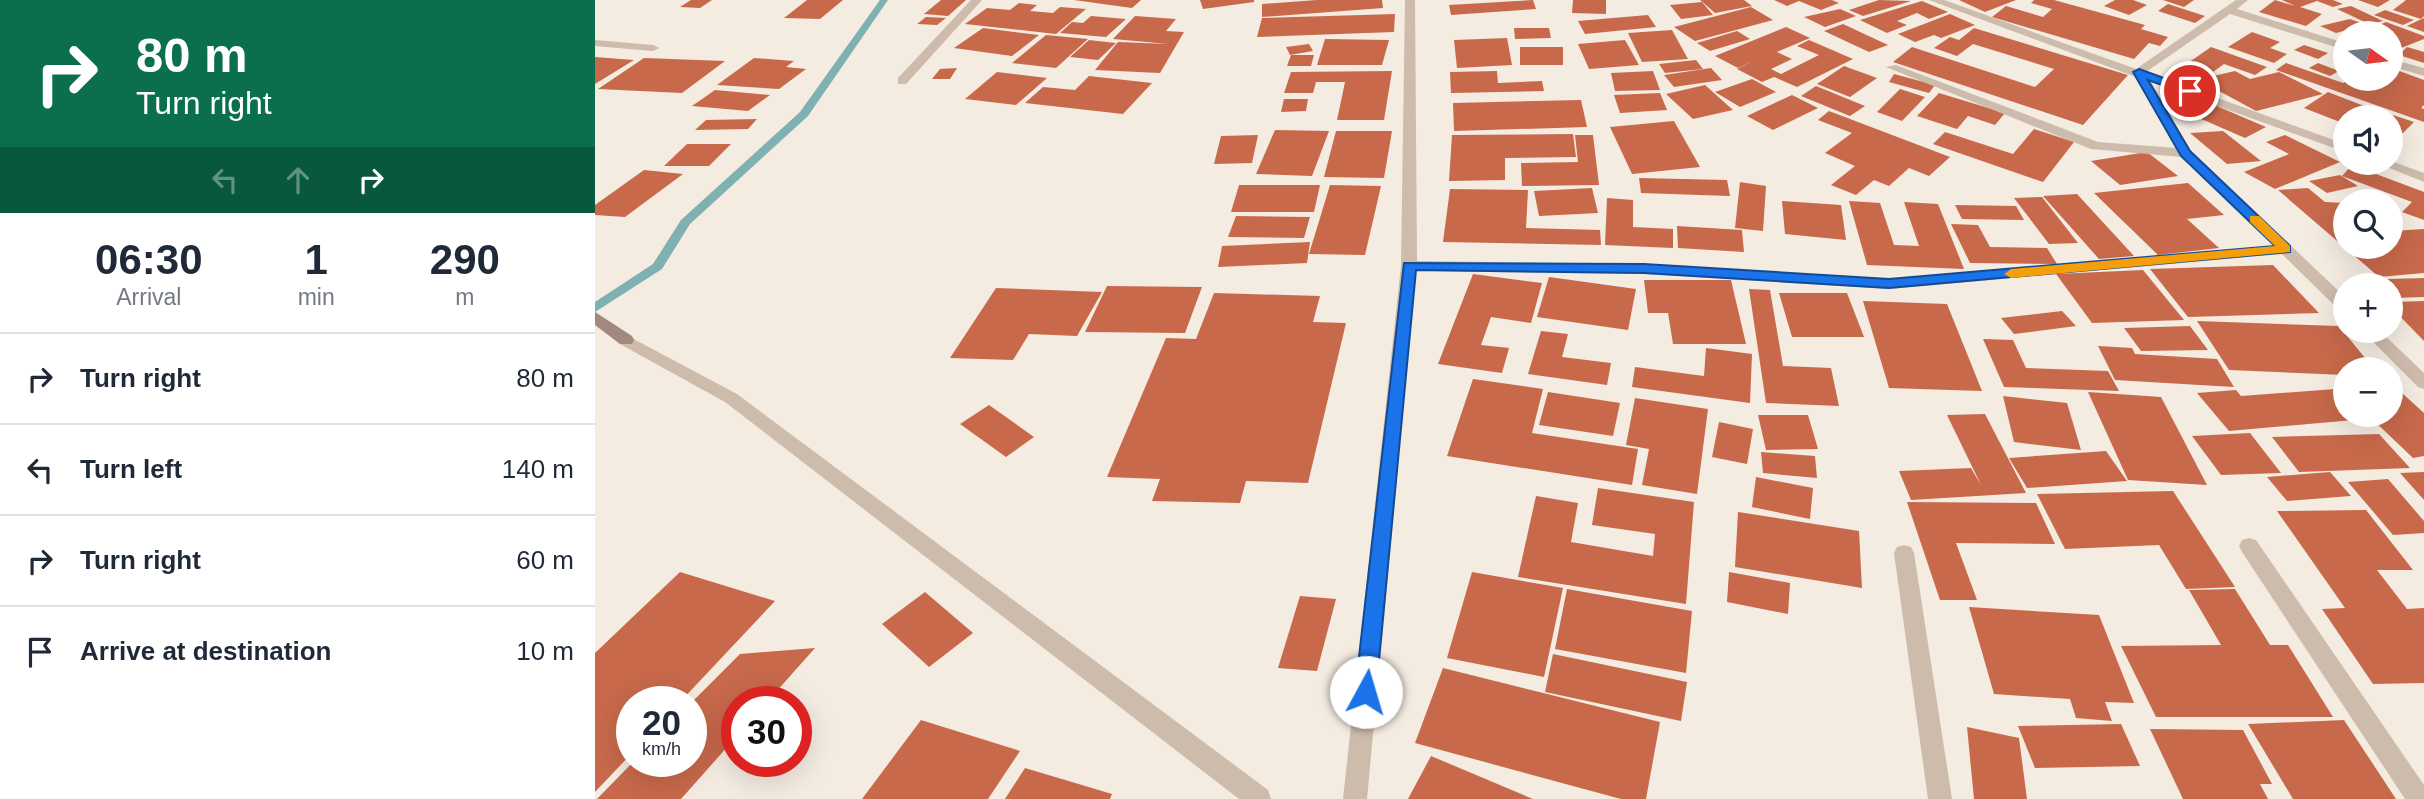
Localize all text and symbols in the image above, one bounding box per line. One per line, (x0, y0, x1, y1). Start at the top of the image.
north arrow (2333, 21, 2403, 91)
map controls (2333, 21, 2403, 427)
icon: right (21, 28, 112, 119)
text: 80 m (136, 28, 248, 82)
pin (2160, 61, 2220, 121)
icon: arrive (2171, 72, 2209, 110)
text: Turn right (136, 85, 272, 121)
button: sound (2333, 105, 2403, 175)
icon: left (206, 161, 244, 199)
icon: ahead (279, 161, 317, 199)
icon: right (352, 161, 390, 199)
button: search (2333, 189, 2403, 259)
text: 06:30 (95, 236, 203, 283)
text: 1 (304, 236, 328, 283)
text: 290 (430, 236, 500, 283)
button: + (2333, 273, 2403, 343)
text: Arrival (116, 284, 181, 310)
text: min (298, 284, 335, 310)
text: m (455, 284, 474, 310)
button: − (2333, 357, 2403, 427)
icon: right (21, 360, 59, 398)
text: Turn right (80, 363, 201, 393)
text: 80 m (516, 363, 574, 393)
icon: left (21, 451, 59, 489)
text: Turn left (80, 454, 182, 484)
text: 140 m (502, 454, 574, 484)
icon: right (21, 542, 59, 580)
text: Turn right (80, 545, 201, 575)
text: 60 m (516, 545, 574, 575)
icon: arrive (21, 633, 59, 671)
text: Arrive at destination (80, 636, 331, 666)
text: 10 m (516, 636, 574, 666)
position arrow (1329, 655, 1403, 729)
speed limit sign: 30 (721, 686, 812, 777)
text: 20 (642, 703, 681, 742)
text: km/h (642, 739, 681, 759)

